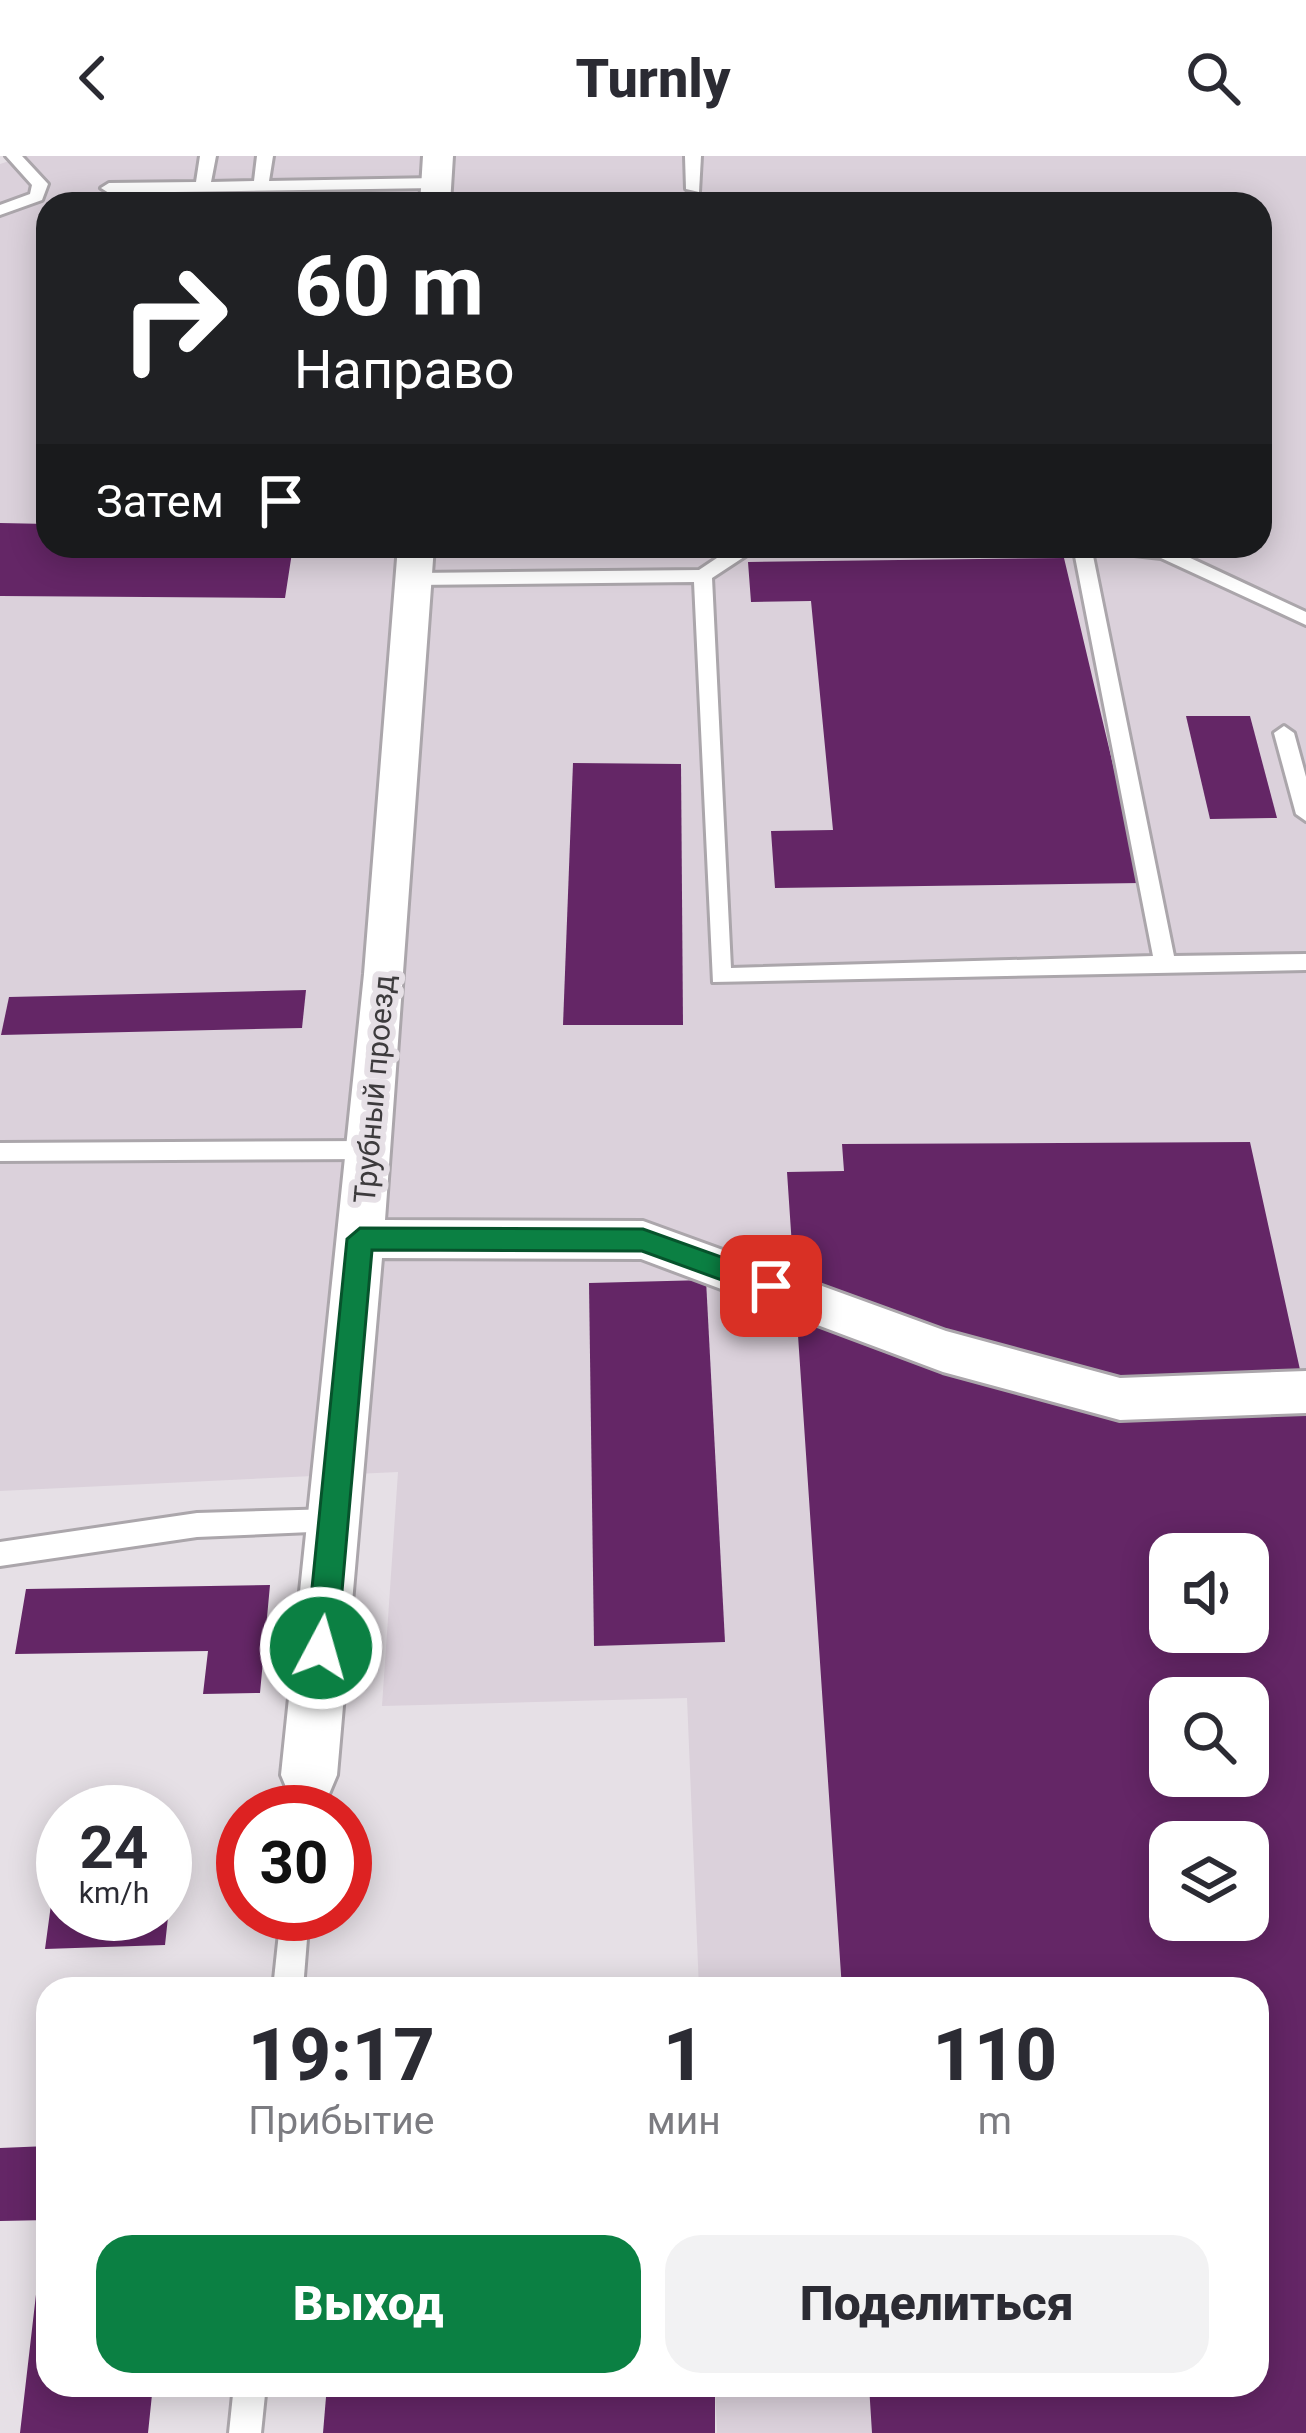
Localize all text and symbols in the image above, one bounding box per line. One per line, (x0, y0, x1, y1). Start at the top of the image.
icon: back (60, 45, 126, 111)
icon: search (1180, 45, 1246, 111)
text: Turnly (576, 47, 730, 110)
text: 60 m (294, 237, 484, 336)
icon: right (96, 240, 252, 396)
text: Направо (294, 338, 514, 401)
icon: arrive (248, 468, 314, 534)
text: Затем (96, 475, 224, 528)
street label: Трубный проезд (347, 973, 401, 1205)
pin (720, 1235, 822, 1337)
icon: arrive (738, 1253, 804, 1319)
map controls (1149, 1533, 1269, 1941)
button: sound (1149, 1533, 1269, 1653)
position arrow (258, 1585, 384, 1711)
button: search (1149, 1677, 1269, 1797)
speed limit sign: 30 (216, 1785, 372, 1941)
text: 24 (80, 1812, 148, 1883)
button: layers (1149, 1821, 1269, 1941)
text: km/h (79, 1875, 149, 1910)
text: 19:17 (248, 2013, 435, 2098)
text: 1 (663, 2013, 704, 2098)
text: 110 (933, 2013, 1057, 2098)
text: Прибытие (248, 2098, 434, 2144)
text: мин (647, 2098, 721, 2144)
text: m (978, 2098, 1012, 2144)
button: Выход (96, 2235, 641, 2373)
button: Поделиться (665, 2235, 1209, 2373)

